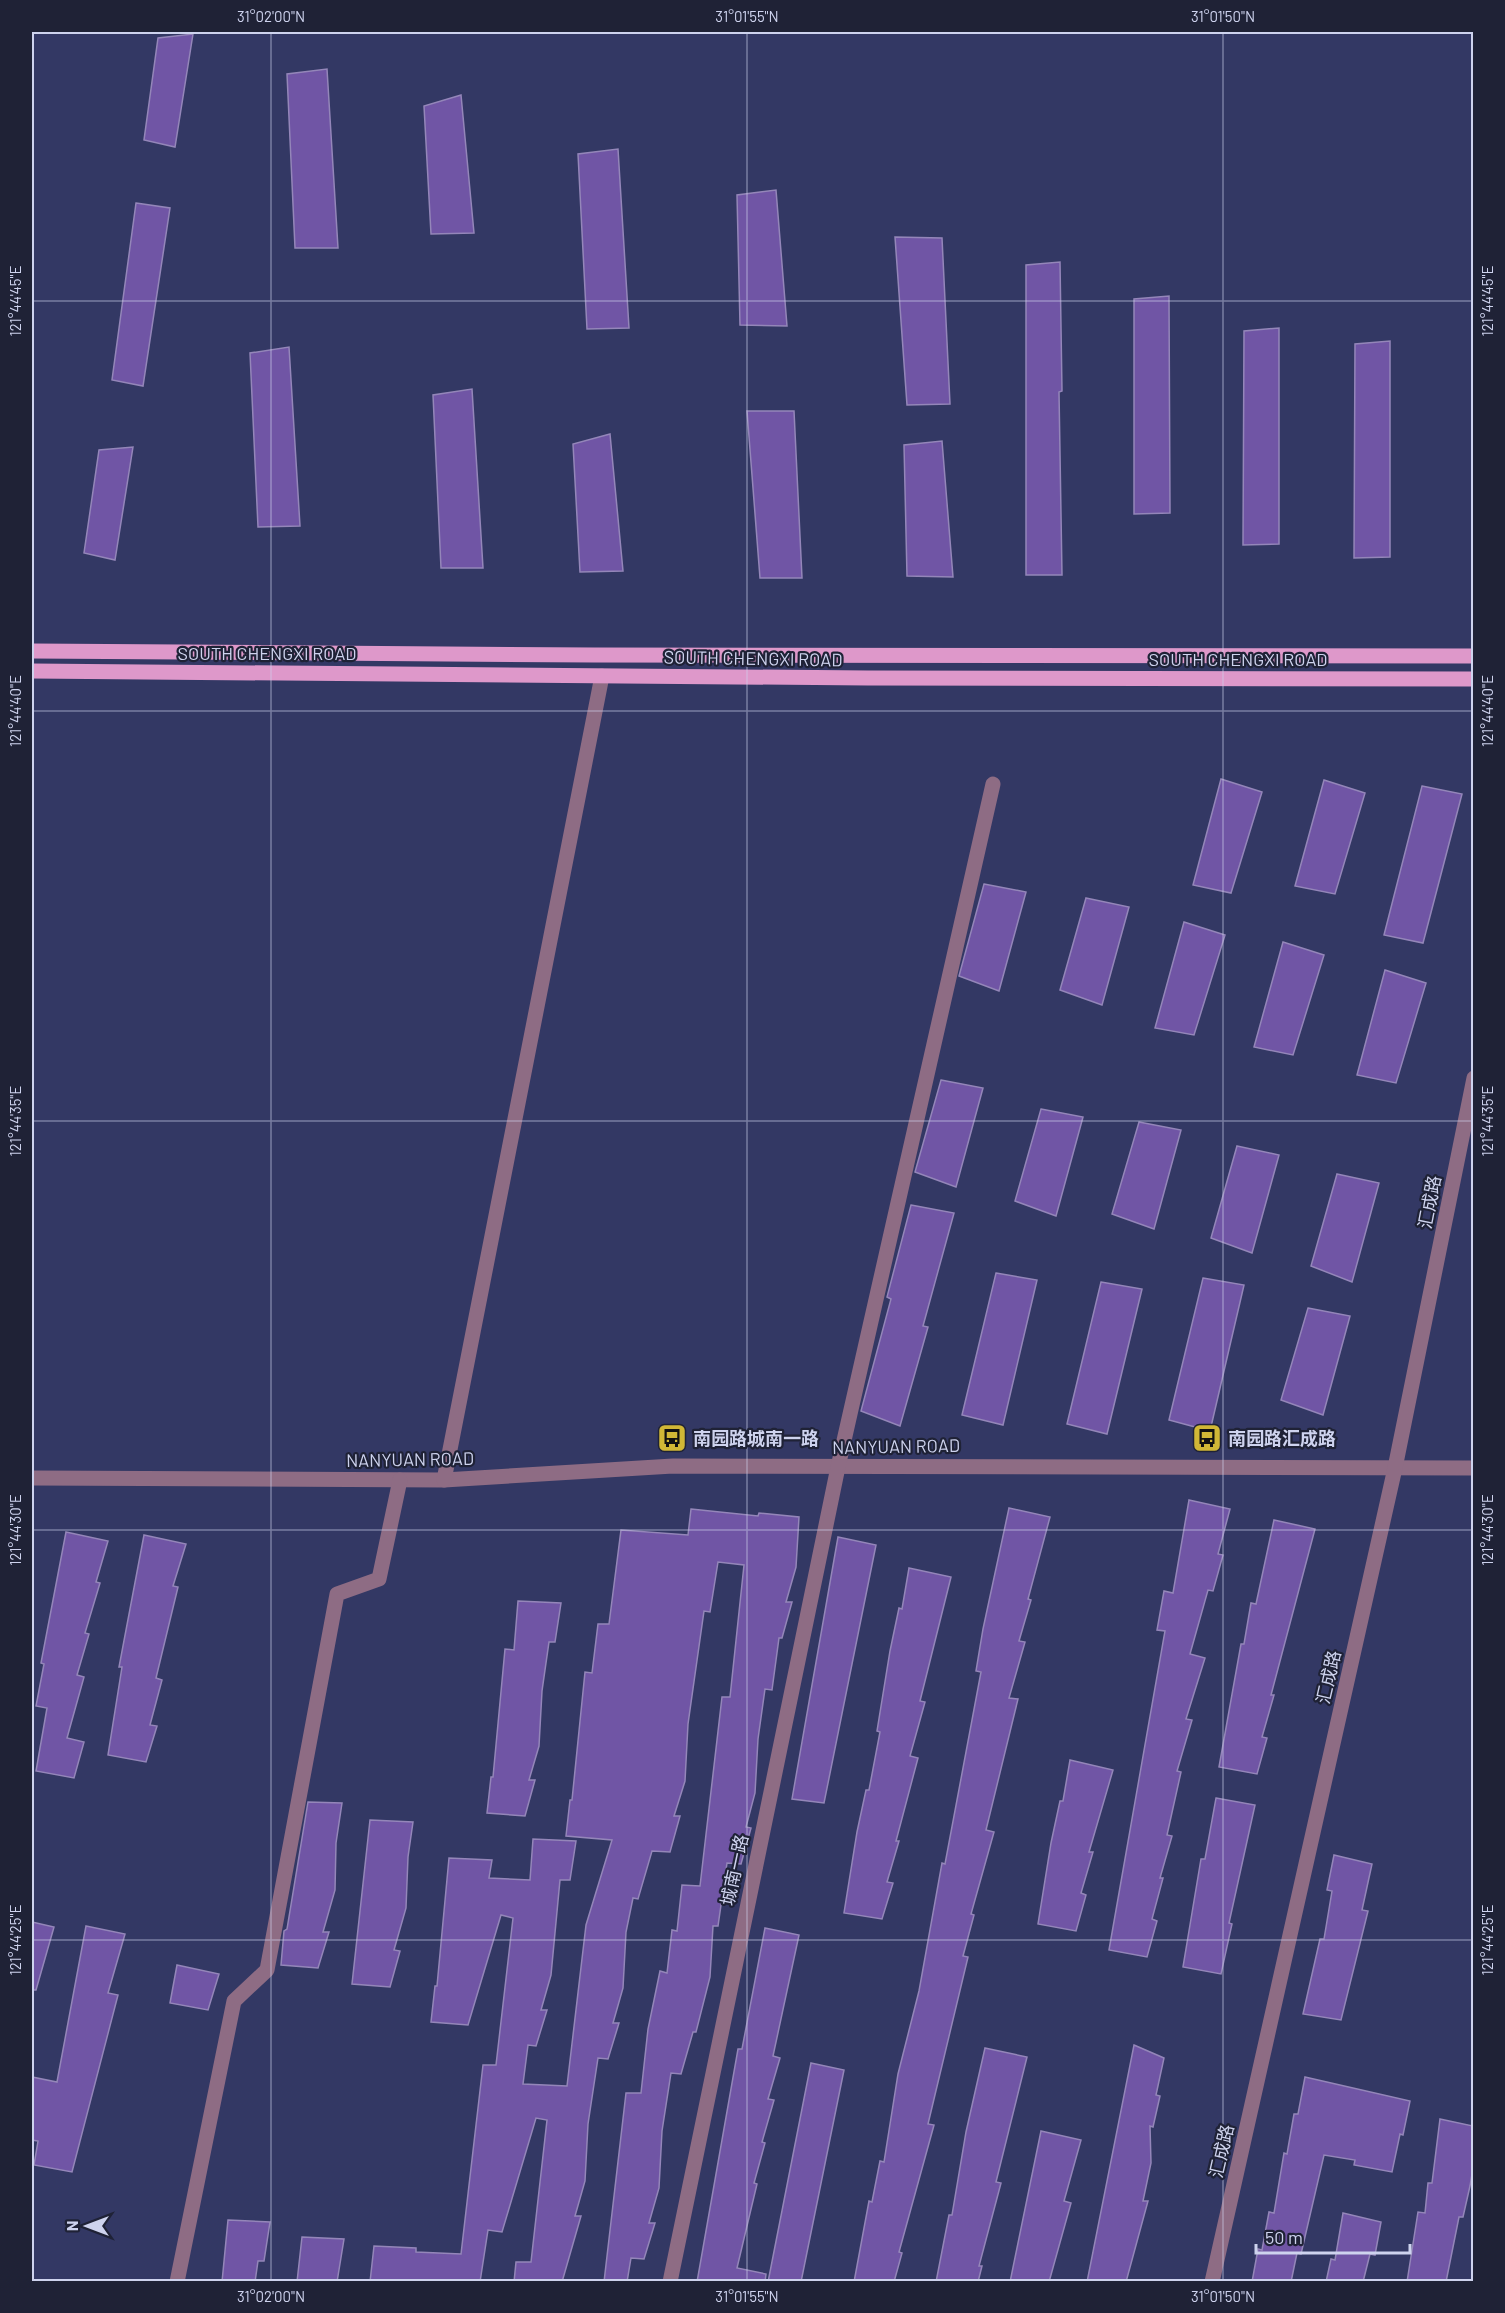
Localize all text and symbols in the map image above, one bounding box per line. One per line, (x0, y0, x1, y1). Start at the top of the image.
text: 31°02'00"N (237, 7, 305, 25)
text: 31°01'55"N (715, 7, 779, 25)
text: 31°01'50"N (1191, 7, 1255, 25)
text: 121°44'45"E (6, 265, 24, 337)
text: 121°44'45"E (1478, 265, 1496, 337)
street label: SOUTH CHENGXI ROAD (178, 642, 356, 664)
street label: SOUTH CHENGXI ROAD (663, 645, 843, 671)
street label: SOUTH CHENGXI ROAD (1149, 648, 1327, 670)
text: 121°44'40"E (6, 675, 24, 747)
text: 121°44'40"E (1478, 675, 1496, 747)
text: 121°44'35"E (6, 1086, 24, 1156)
text: 121°44'35"E (1478, 1086, 1496, 1156)
street label: 汇成路 (1413, 1173, 1445, 1231)
bus stop icon: 南园路城南一路 (656, 1422, 688, 1454)
bus stop icon: 南园路汇成路 (1191, 1422, 1223, 1454)
place label: 南园路城南一路 (693, 1427, 819, 1449)
place label: 南园路汇成路 (1228, 1427, 1336, 1449)
street label: NANYUAN ROAD (832, 1434, 960, 1458)
street label: NANYUAN ROAD (346, 1447, 474, 1471)
text: 121°44'30"E (6, 1494, 24, 1566)
text: 121°44'30"E (1478, 1494, 1496, 1566)
street label: 汇成路 (1311, 1648, 1345, 1706)
street label: 城南一路 (716, 1832, 752, 1908)
text: 121°44'25"E (6, 1904, 24, 1976)
text: 121°44'25"E (1478, 1904, 1496, 1976)
street label: 汇成路 (1204, 2122, 1238, 2180)
north arrow (57, 2196, 117, 2256)
scale bar (1256, 2217, 1410, 2255)
text: N (62, 2221, 81, 2231)
text: 50 m (1265, 2226, 1303, 2248)
text: 31°02'00"N (237, 2287, 305, 2305)
text: 31°01'55"N (715, 2287, 779, 2305)
text: 31°01'50"N (1191, 2287, 1255, 2305)

